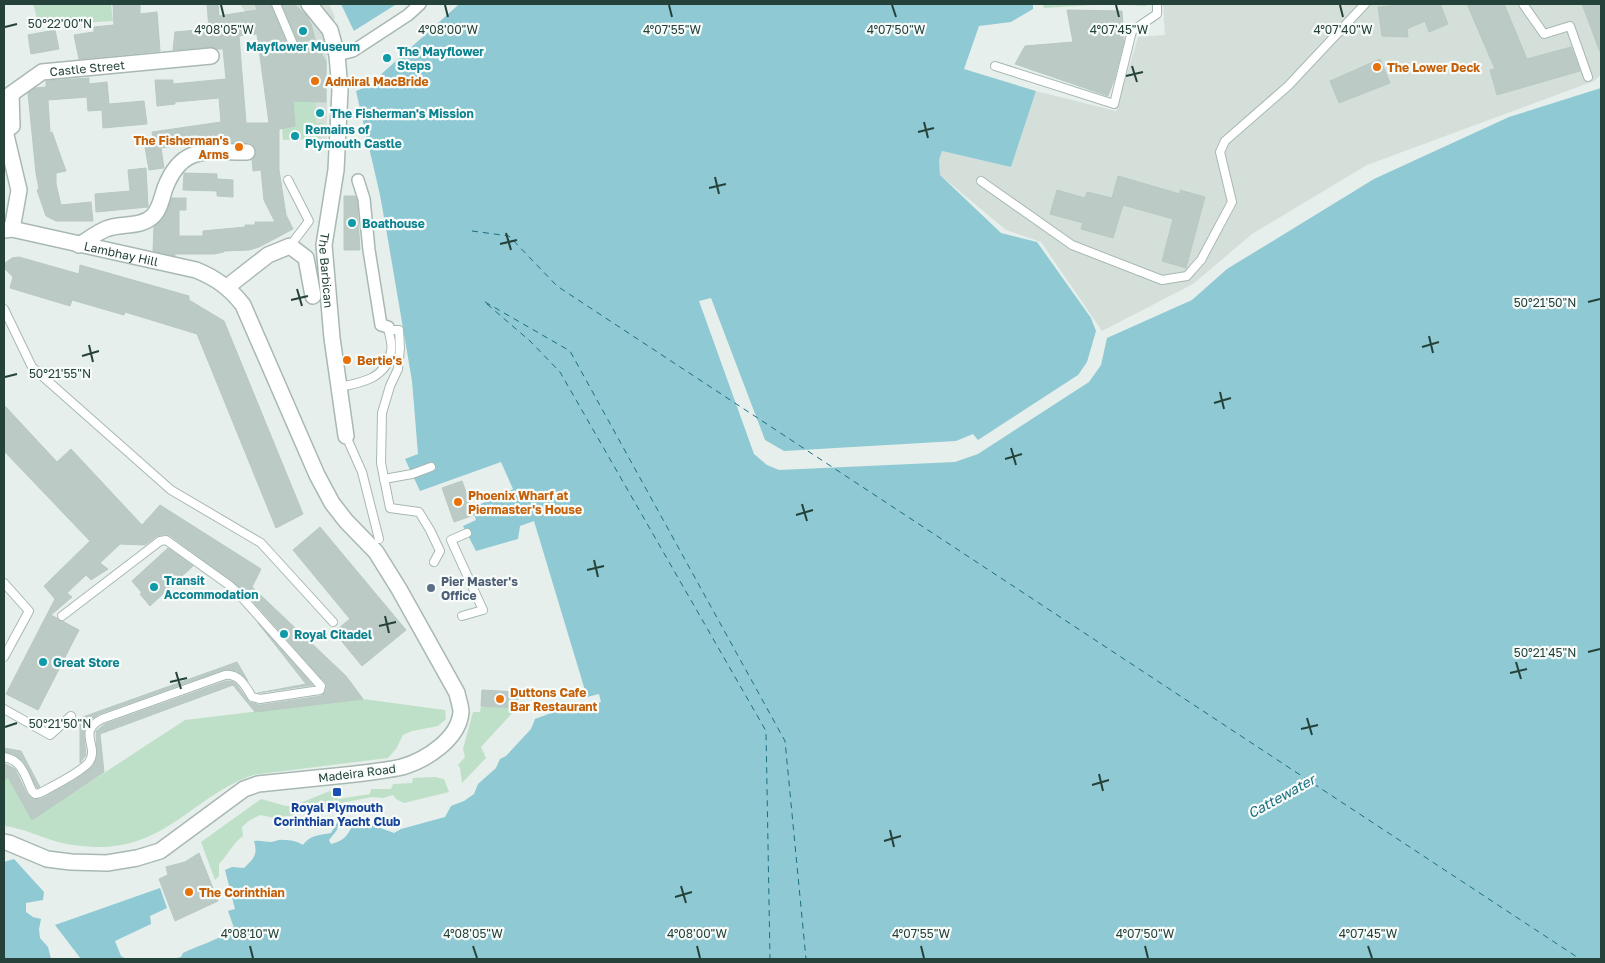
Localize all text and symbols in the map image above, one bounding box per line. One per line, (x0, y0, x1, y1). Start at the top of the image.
text: 50°22'00"N (28, 16, 92, 31)
text: 4°08'05"W (194, 22, 254, 37)
text: 4°08'00"W (418, 22, 479, 37)
text: 4°07'55"W (643, 22, 702, 37)
text: 4°07'50"W (867, 22, 926, 37)
text: 4°07'45"W (1090, 22, 1149, 37)
text: 4°07'40"W (1313, 22, 1373, 37)
marker: Mayflower Museum (297, 25, 309, 37)
place label: Mayflower Museum (246, 39, 360, 54)
place label: The Mayflower Steps (397, 44, 484, 73)
marker: The Mayflower Steps (381, 52, 393, 64)
street label: Castle Street (49, 57, 126, 79)
place label: The Lower Deck (1387, 60, 1480, 75)
marker: The Lower Deck (1371, 61, 1383, 73)
place label: Admiral MacBride (325, 74, 428, 89)
marker: Admiral MacBride (309, 75, 321, 87)
place label: The Fisherman's Mission (330, 106, 474, 121)
marker: The Fisherman's Mission (314, 107, 326, 119)
place label: Remains of Plymouth Castle (305, 122, 402, 151)
marker: Remains of Plymouth Castle (289, 130, 301, 142)
place label: The Fisherman's Arms (133, 133, 229, 162)
marker: The Fisherman's Arms (233, 141, 245, 153)
place label: Boathouse (362, 216, 425, 231)
marker: Boathouse (346, 217, 358, 229)
street label: The Barbican (316, 232, 337, 309)
street label: Lambhay Hill (83, 238, 160, 269)
text: 50°21'50"N (1514, 295, 1576, 310)
place label: Bertie's (357, 353, 402, 368)
marker: Bertie's (341, 354, 353, 366)
text: 50°21'55"N (29, 366, 91, 381)
place label: Phoenix Wharf at Piermaster's House (468, 488, 582, 517)
marker: Phoenix Wharf at Piermaster's House (452, 496, 464, 508)
place label: Transit Accommodation (164, 573, 259, 602)
place label: Pier Master's Office (441, 574, 518, 603)
marker: Transit Accommodation (148, 581, 160, 593)
marker: Pier Master's Office (425, 582, 437, 594)
place label: Royal Citadel (294, 627, 372, 642)
marker: Royal Citadel (278, 628, 290, 640)
text: 50°21'45"N (1514, 645, 1576, 660)
place label: Great Store (53, 655, 120, 670)
marker: Great Store (37, 656, 49, 668)
place label: Duttons Cafe Bar Restaurant (510, 685, 598, 714)
marker: Duttons Cafe Bar Restaurant (494, 693, 506, 705)
text: 50°21'50"N (29, 716, 91, 731)
street label: Madeira Road (317, 761, 397, 785)
water label: Cattewater (1244, 769, 1320, 821)
marker: Royal Plymouth Corinthian Yacht Club (331, 786, 343, 798)
place label: Royal Plymouth Corinthian Yacht Club (274, 800, 401, 829)
place label: The Corinthian (199, 885, 285, 900)
marker: The Corinthian (183, 886, 195, 898)
text: 4°08'10"W (221, 926, 280, 941)
text: 4°08'05"W (443, 926, 503, 941)
text: 4°08'00"W (667, 926, 728, 941)
text: 4°07'55"W (892, 926, 951, 941)
text: 4°07'50"W (1116, 926, 1175, 941)
text: 4°07'45"W (1339, 926, 1398, 941)

